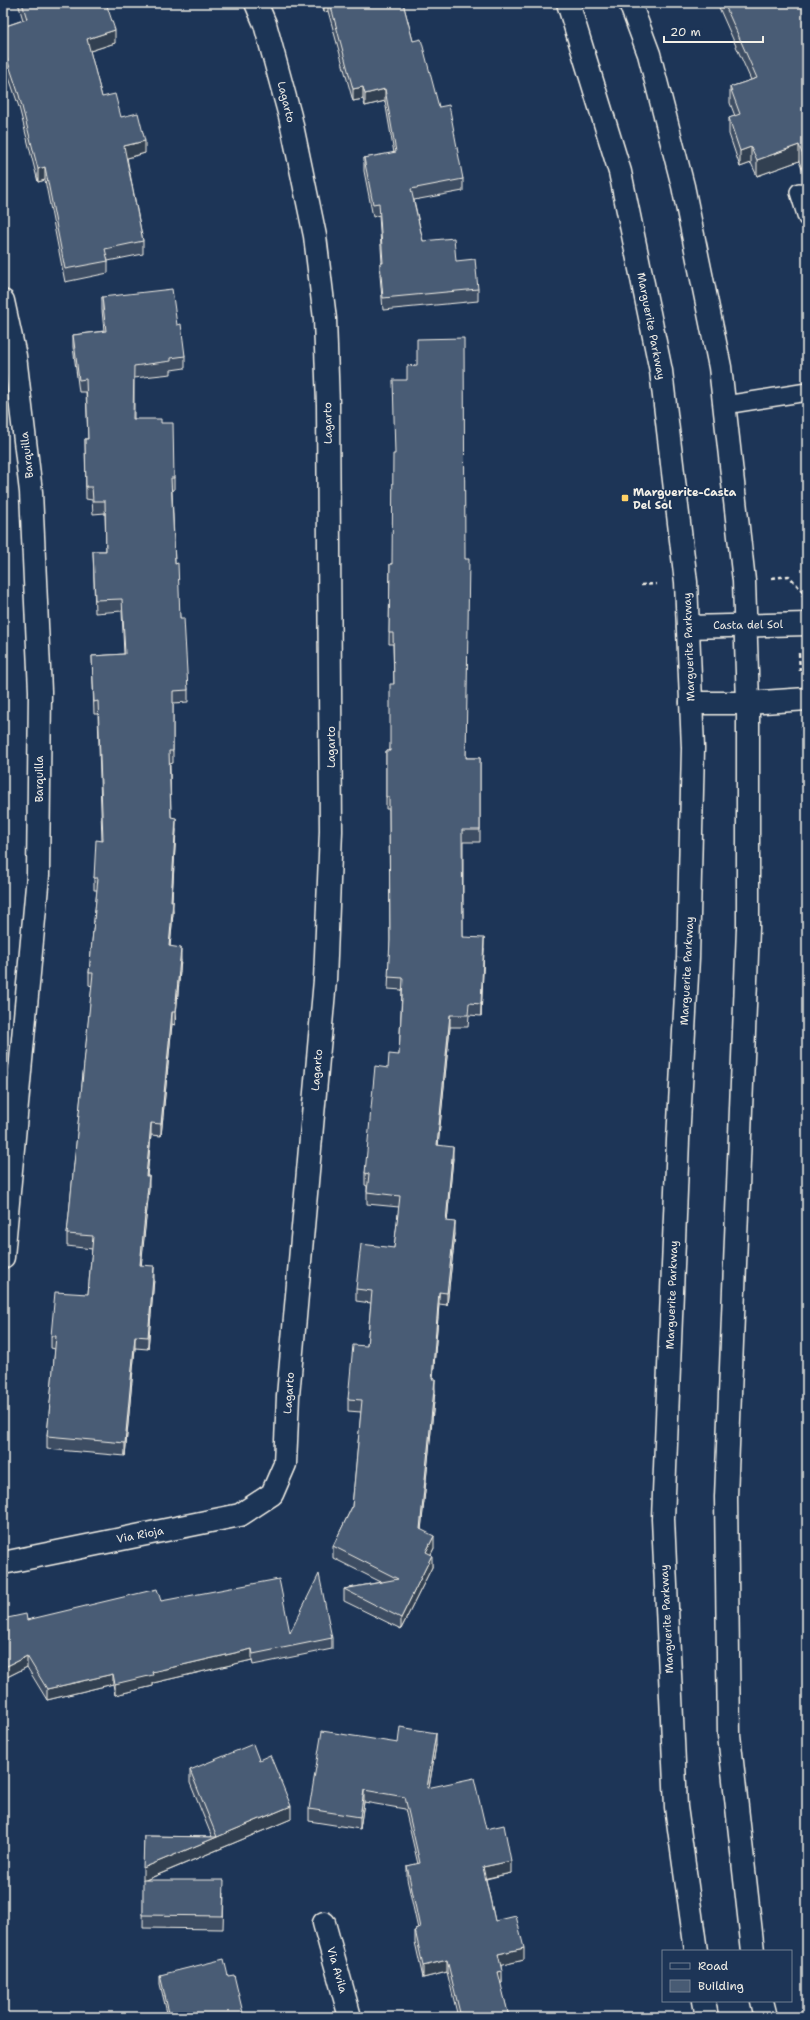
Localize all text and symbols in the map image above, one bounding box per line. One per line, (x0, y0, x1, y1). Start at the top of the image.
scale bar (664, 18, 763, 44)
text: 20 m (670, 24, 701, 40)
street label: Lagarto (274, 80, 298, 124)
street label: Marguerite Parkway (633, 271, 669, 381)
street label: Lagarto (320, 402, 336, 444)
street label: Barquilla (17, 431, 37, 479)
place label: Marguerite-Casta Del Sol (633, 485, 737, 513)
marker: Marguerite-Casta Del Sol (620, 493, 630, 503)
street label: Marguerite Parkway (680, 592, 698, 702)
street label: Casta del Sol (713, 617, 784, 633)
street label: Lagarto (324, 726, 339, 768)
street label: Barquilla (32, 755, 47, 802)
street label: Marguerite Parkway (677, 916, 697, 1026)
street label: Lagarto (308, 1048, 326, 1092)
street label: Marguerite Parkway (663, 1240, 681, 1350)
street label: Lagarto (280, 1371, 298, 1414)
street label: Via Rioja (115, 1523, 165, 1547)
street label: Marguerite Parkway (657, 1564, 677, 1674)
street label: Via Avila (323, 1945, 351, 1995)
legend (662, 1950, 792, 2002)
text: Road (698, 1958, 729, 1974)
text: Building (698, 1978, 744, 1994)

